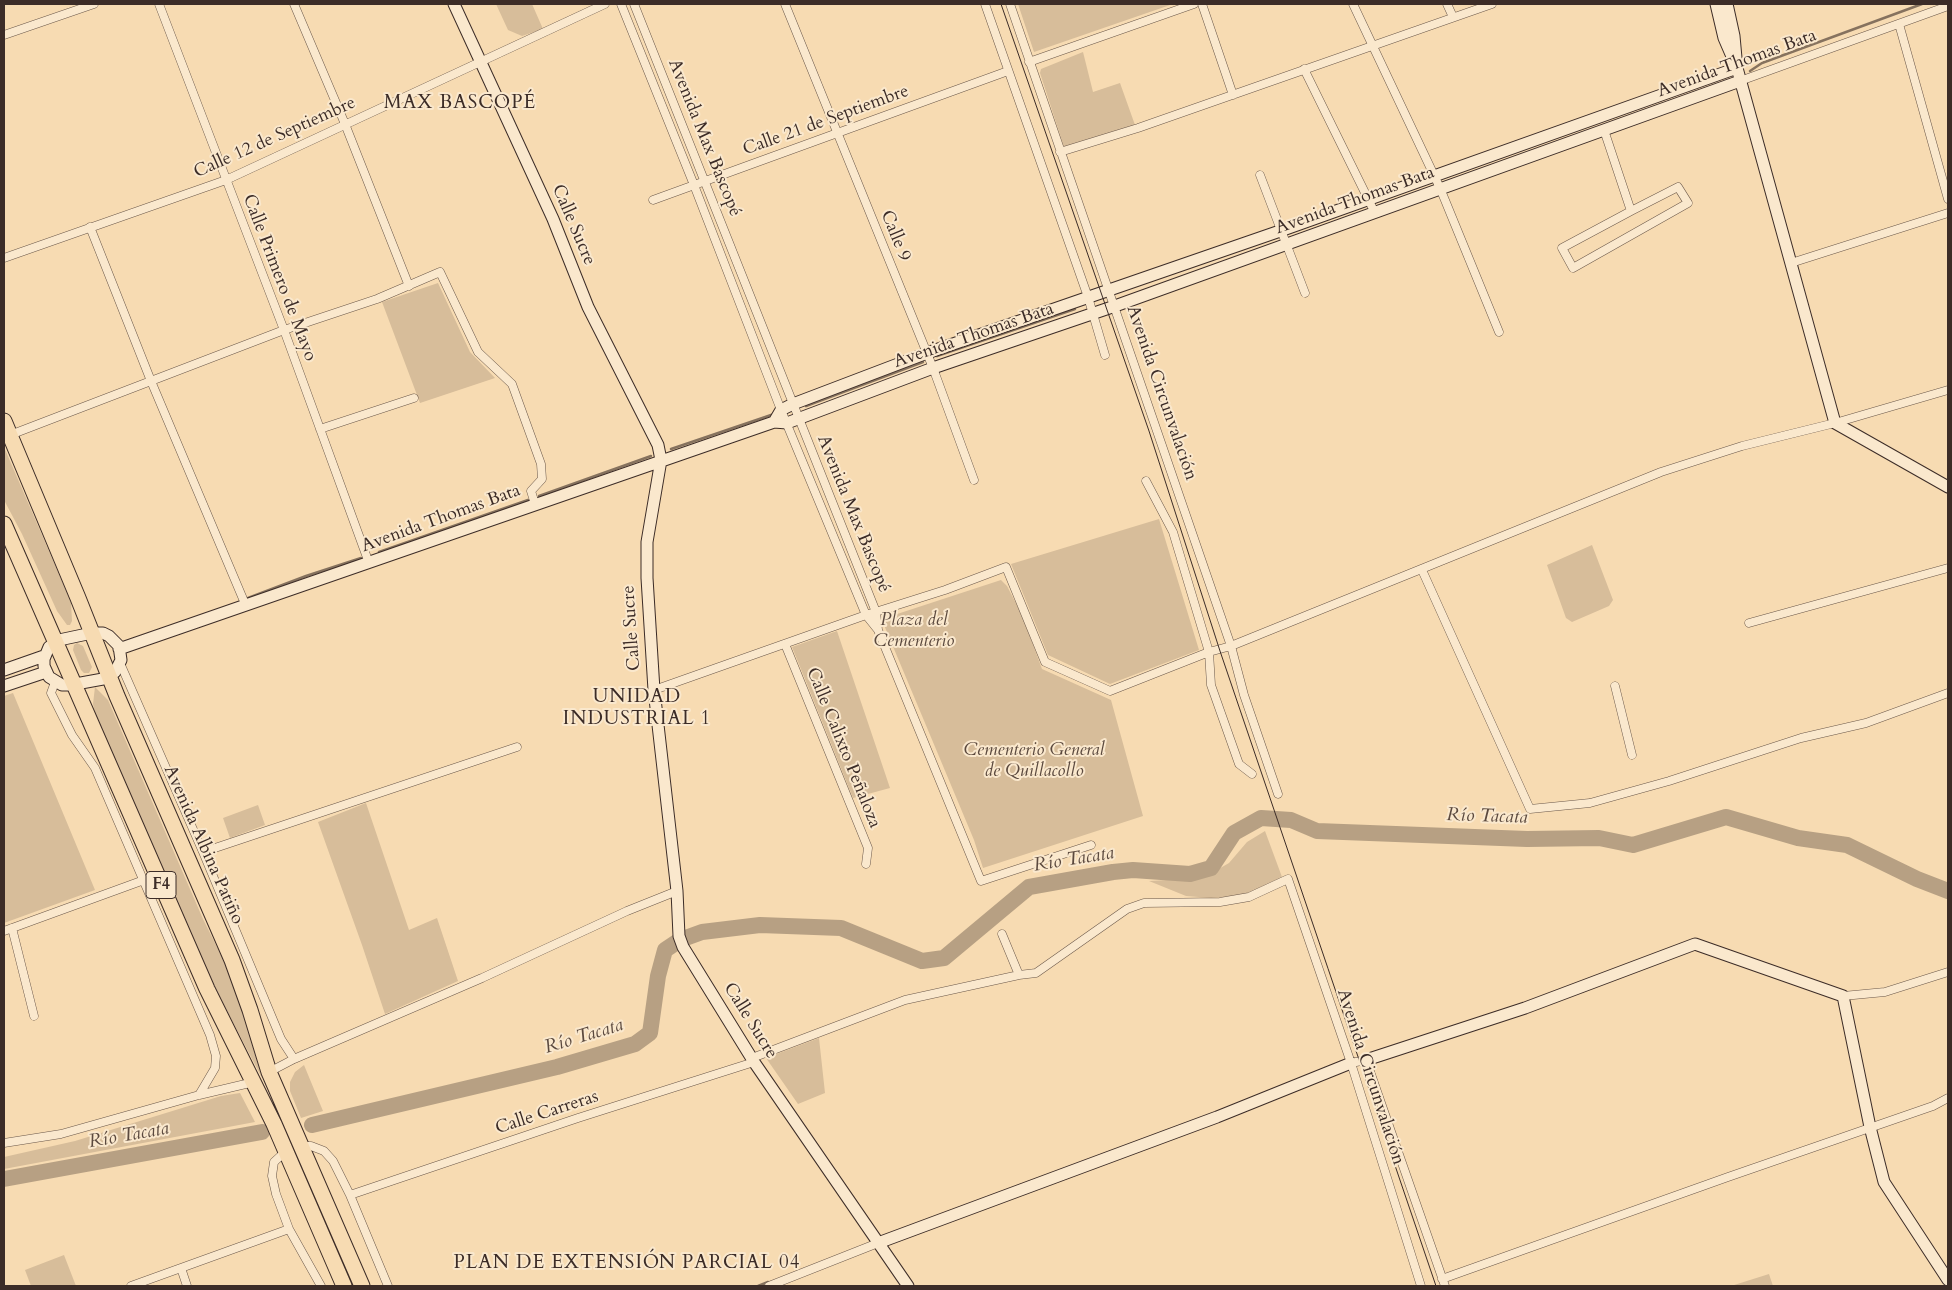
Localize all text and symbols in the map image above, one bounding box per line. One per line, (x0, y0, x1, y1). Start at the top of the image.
street label: Avenida Thomas Bata (1655, 25, 1819, 103)
street label: Avenida Max Bascopé (663, 56, 745, 220)
street label: Calle 21 de Septiembre (740, 81, 912, 161)
street label: Calle 12 de Septiembre (191, 93, 359, 183)
district label: MAX BASCOPÉ (382, 93, 538, 115)
street label: Avenida Thomas Bata (1273, 162, 1437, 240)
street label: Calle Sucre (546, 181, 600, 269)
street label: Calle Primero de Mayo (237, 191, 321, 365)
street label: Calle 9 (875, 207, 915, 265)
street label: Avenida Thomas Bata (891, 298, 1057, 374)
street label: Avenida Circunvalación (1121, 303, 1201, 483)
street label: Avenida Max Bascopé (812, 432, 894, 596)
street label: Avenida Thomas Bata (359, 480, 523, 558)
street label: Calle Sucre (618, 585, 646, 671)
park label: Plaza del Cementerio (874, 610, 954, 652)
street label: Calle Calixto Peñaloza (801, 665, 885, 831)
district label: UNIDAD INDUSTRIAL 1 (561, 687, 713, 731)
park label: Cementerio General de Quillacollo (963, 740, 1105, 782)
street label: Avenida Albina Patiño (158, 762, 248, 928)
water label: Río Tacata (1446, 804, 1528, 830)
water label: Río Tacata (1032, 842, 1116, 878)
road number: F4 (146, 872, 176, 898)
street label: Calle Sucre (718, 979, 782, 1063)
street label: Avenida Circunvalación (1331, 986, 1409, 1168)
water label: Río Tacata (542, 1014, 626, 1060)
street label: Calle Carreras (493, 1086, 601, 1140)
water label: Río Tacata (87, 1118, 171, 1154)
district label: PLAN DE EXTENSIÓN PARCIAL 04 (450, 1253, 804, 1275)

